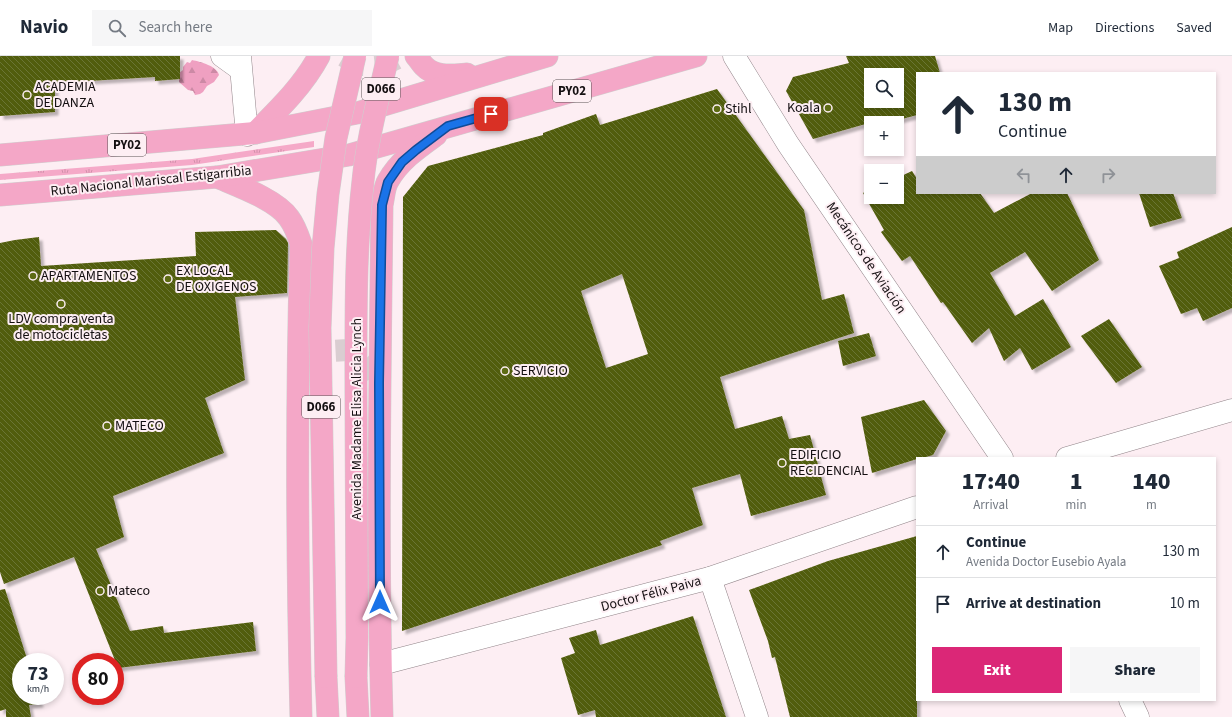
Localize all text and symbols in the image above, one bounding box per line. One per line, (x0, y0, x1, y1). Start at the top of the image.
search box (92, 10, 372, 46)
text: Navio (20, 14, 68, 41)
icon: search (106, 17, 128, 39)
text: Search here (138, 17, 212, 38)
text: Map (1048, 18, 1073, 38)
text: Directions (1095, 18, 1154, 38)
text: Saved (1176, 18, 1212, 38)
map controls (864, 68, 904, 204)
button: search (864, 68, 904, 108)
place label: ACADEMIA DE DANZA (35, 77, 96, 113)
road number: D066 (362, 78, 400, 100)
road number: PY02 (553, 80, 591, 102)
text: 130 m (998, 82, 1072, 122)
icon: ahead (932, 88, 984, 140)
marker: ACADEMIA DE DANZA (22, 90, 32, 100)
pin (474, 97, 508, 131)
place label: Koala (787, 98, 820, 118)
place label: Stihl (725, 99, 752, 119)
icon: arrive (480, 103, 502, 125)
marker: Koala (823, 103, 833, 113)
marker: Stihl (712, 104, 722, 114)
button: + (864, 116, 904, 156)
text: Continue (998, 119, 1067, 144)
road number: PY02 (108, 134, 146, 156)
street label: Ruta Nacional Mariscal Estigarribia (50, 160, 252, 202)
button: − (864, 164, 904, 204)
icon: left (1013, 164, 1035, 186)
icon: ahead (1055, 164, 1077, 186)
icon: right (1097, 164, 1119, 186)
street label: Mecánicos de Aviación (821, 198, 911, 318)
place label: EX LOCAL DE OXIGENOS (176, 261, 257, 297)
place label: APARTAMENTOS (41, 266, 136, 286)
marker: APARTAMENTOS (28, 271, 38, 281)
marker: EX LOCAL DE OXIGENOS (163, 274, 173, 284)
marker: LDV compra venta de motocicletas (56, 299, 66, 309)
place label: LDV compra venta de motocicletas (8, 309, 114, 345)
street label: Avenida Madame Elisa Alicia Lynch (347, 318, 367, 520)
place label: SERVICIO (513, 361, 568, 381)
marker: SERVICIO (500, 366, 510, 376)
road number: D066 (302, 396, 340, 418)
place label: MATECO (115, 416, 164, 436)
marker: MATECO (102, 421, 112, 431)
place label: EDIFICIO RECIDENCIAL (790, 445, 868, 481)
marker: EDIFICIO RECIDENCIAL (777, 458, 787, 468)
text: 17:40 (961, 464, 1020, 499)
text: 1 (1070, 464, 1083, 499)
text: 140 (1132, 464, 1171, 499)
text: Arrival (973, 496, 1008, 514)
text: min (1066, 496, 1087, 514)
text: m (1146, 496, 1157, 514)
text: Continue (966, 532, 1026, 553)
icon: ahead (932, 541, 954, 563)
text: 130 m (1162, 541, 1200, 562)
text: Avenida Doctor Eusebio Ayala (966, 553, 1126, 571)
street label: Doctor Félix Paiva (599, 571, 703, 617)
place label: Mateco (108, 581, 150, 601)
position arrow (359, 581, 401, 623)
marker: Mateco (95, 586, 105, 596)
icon: arrive (932, 593, 954, 615)
text: Arrive at destination (966, 593, 1101, 614)
text: 10 m (1170, 593, 1200, 614)
button: Exit (932, 647, 1062, 693)
button: Share (1070, 647, 1200, 693)
speed limit sign: 80 (72, 653, 124, 705)
text: 73 (27, 660, 49, 688)
text: km/h (27, 682, 49, 696)

